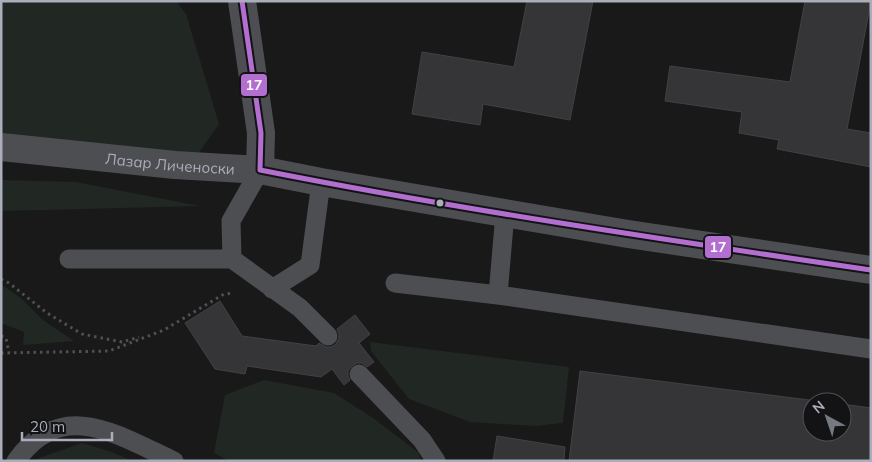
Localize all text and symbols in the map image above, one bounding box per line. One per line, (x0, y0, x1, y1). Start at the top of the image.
line badge: 17 (240, 73, 268, 97)
text: 17 (246, 76, 262, 94)
street label: Лазар Личеноски (105, 148, 235, 178)
unlabelled marker (435, 198, 445, 208)
line badge: 17 (704, 235, 732, 259)
text: 17 (710, 238, 726, 256)
north arrow (802, 392, 852, 442)
text: N (809, 397, 828, 417)
scale bar (22, 410, 112, 442)
text: 20 m (30, 417, 65, 436)

